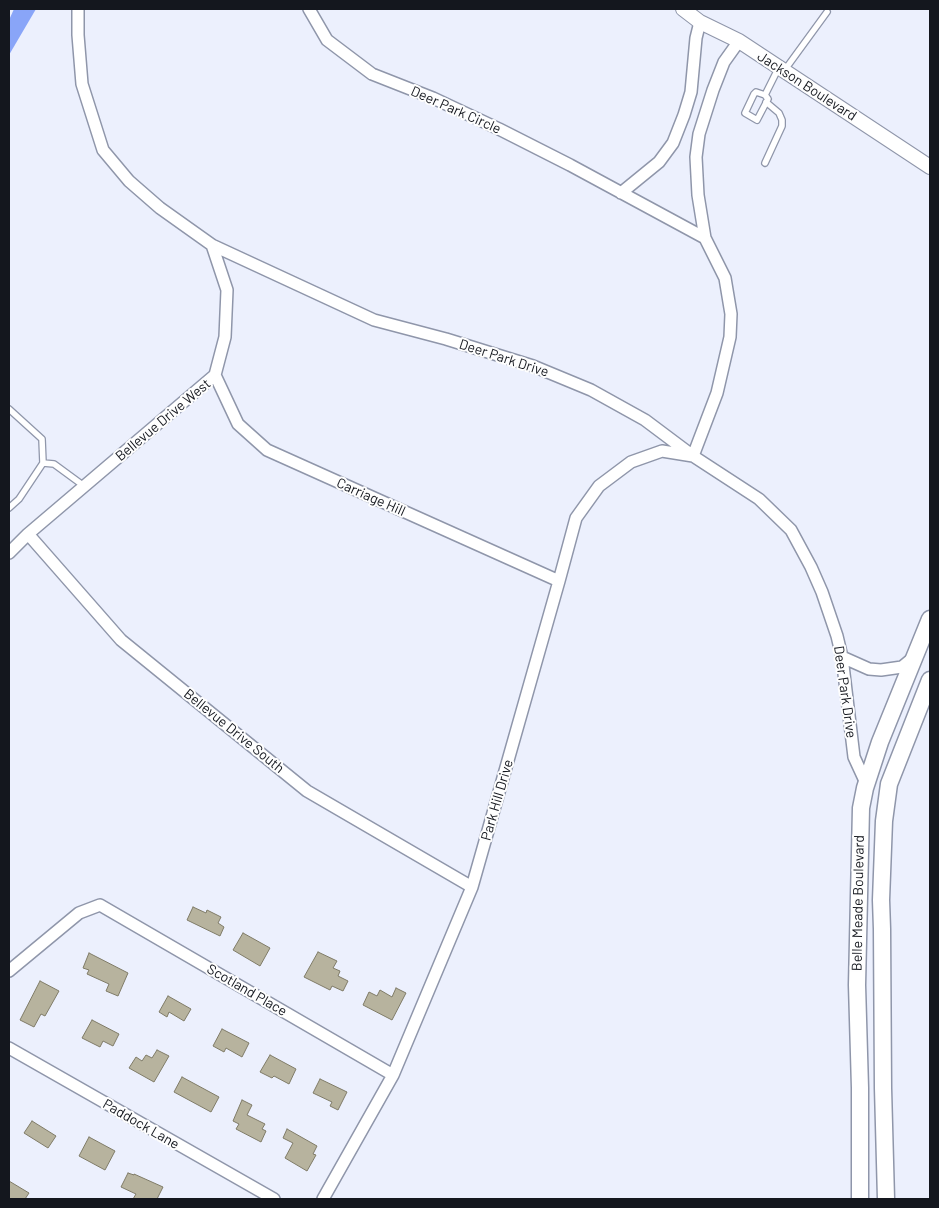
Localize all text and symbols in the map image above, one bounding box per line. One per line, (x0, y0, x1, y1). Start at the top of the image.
street label: Jackson Boulevard (754, 48, 860, 124)
street label: Deer Park Circle (408, 83, 504, 137)
street label: Deer Park Drive (457, 336, 551, 380)
street label: Bellevue Drive West (112, 375, 214, 465)
street label: Carriage Hill (334, 474, 408, 520)
street label: Deer Park Drive (830, 645, 860, 739)
street label: Bellevue Drive South (180, 685, 288, 777)
street label: Park Hill Drive (477, 758, 517, 842)
street label: Belle Meade Boulevard (848, 835, 868, 971)
street label: Scotland Place (204, 960, 290, 1020)
street label: Paddock Lane (100, 1095, 182, 1153)

